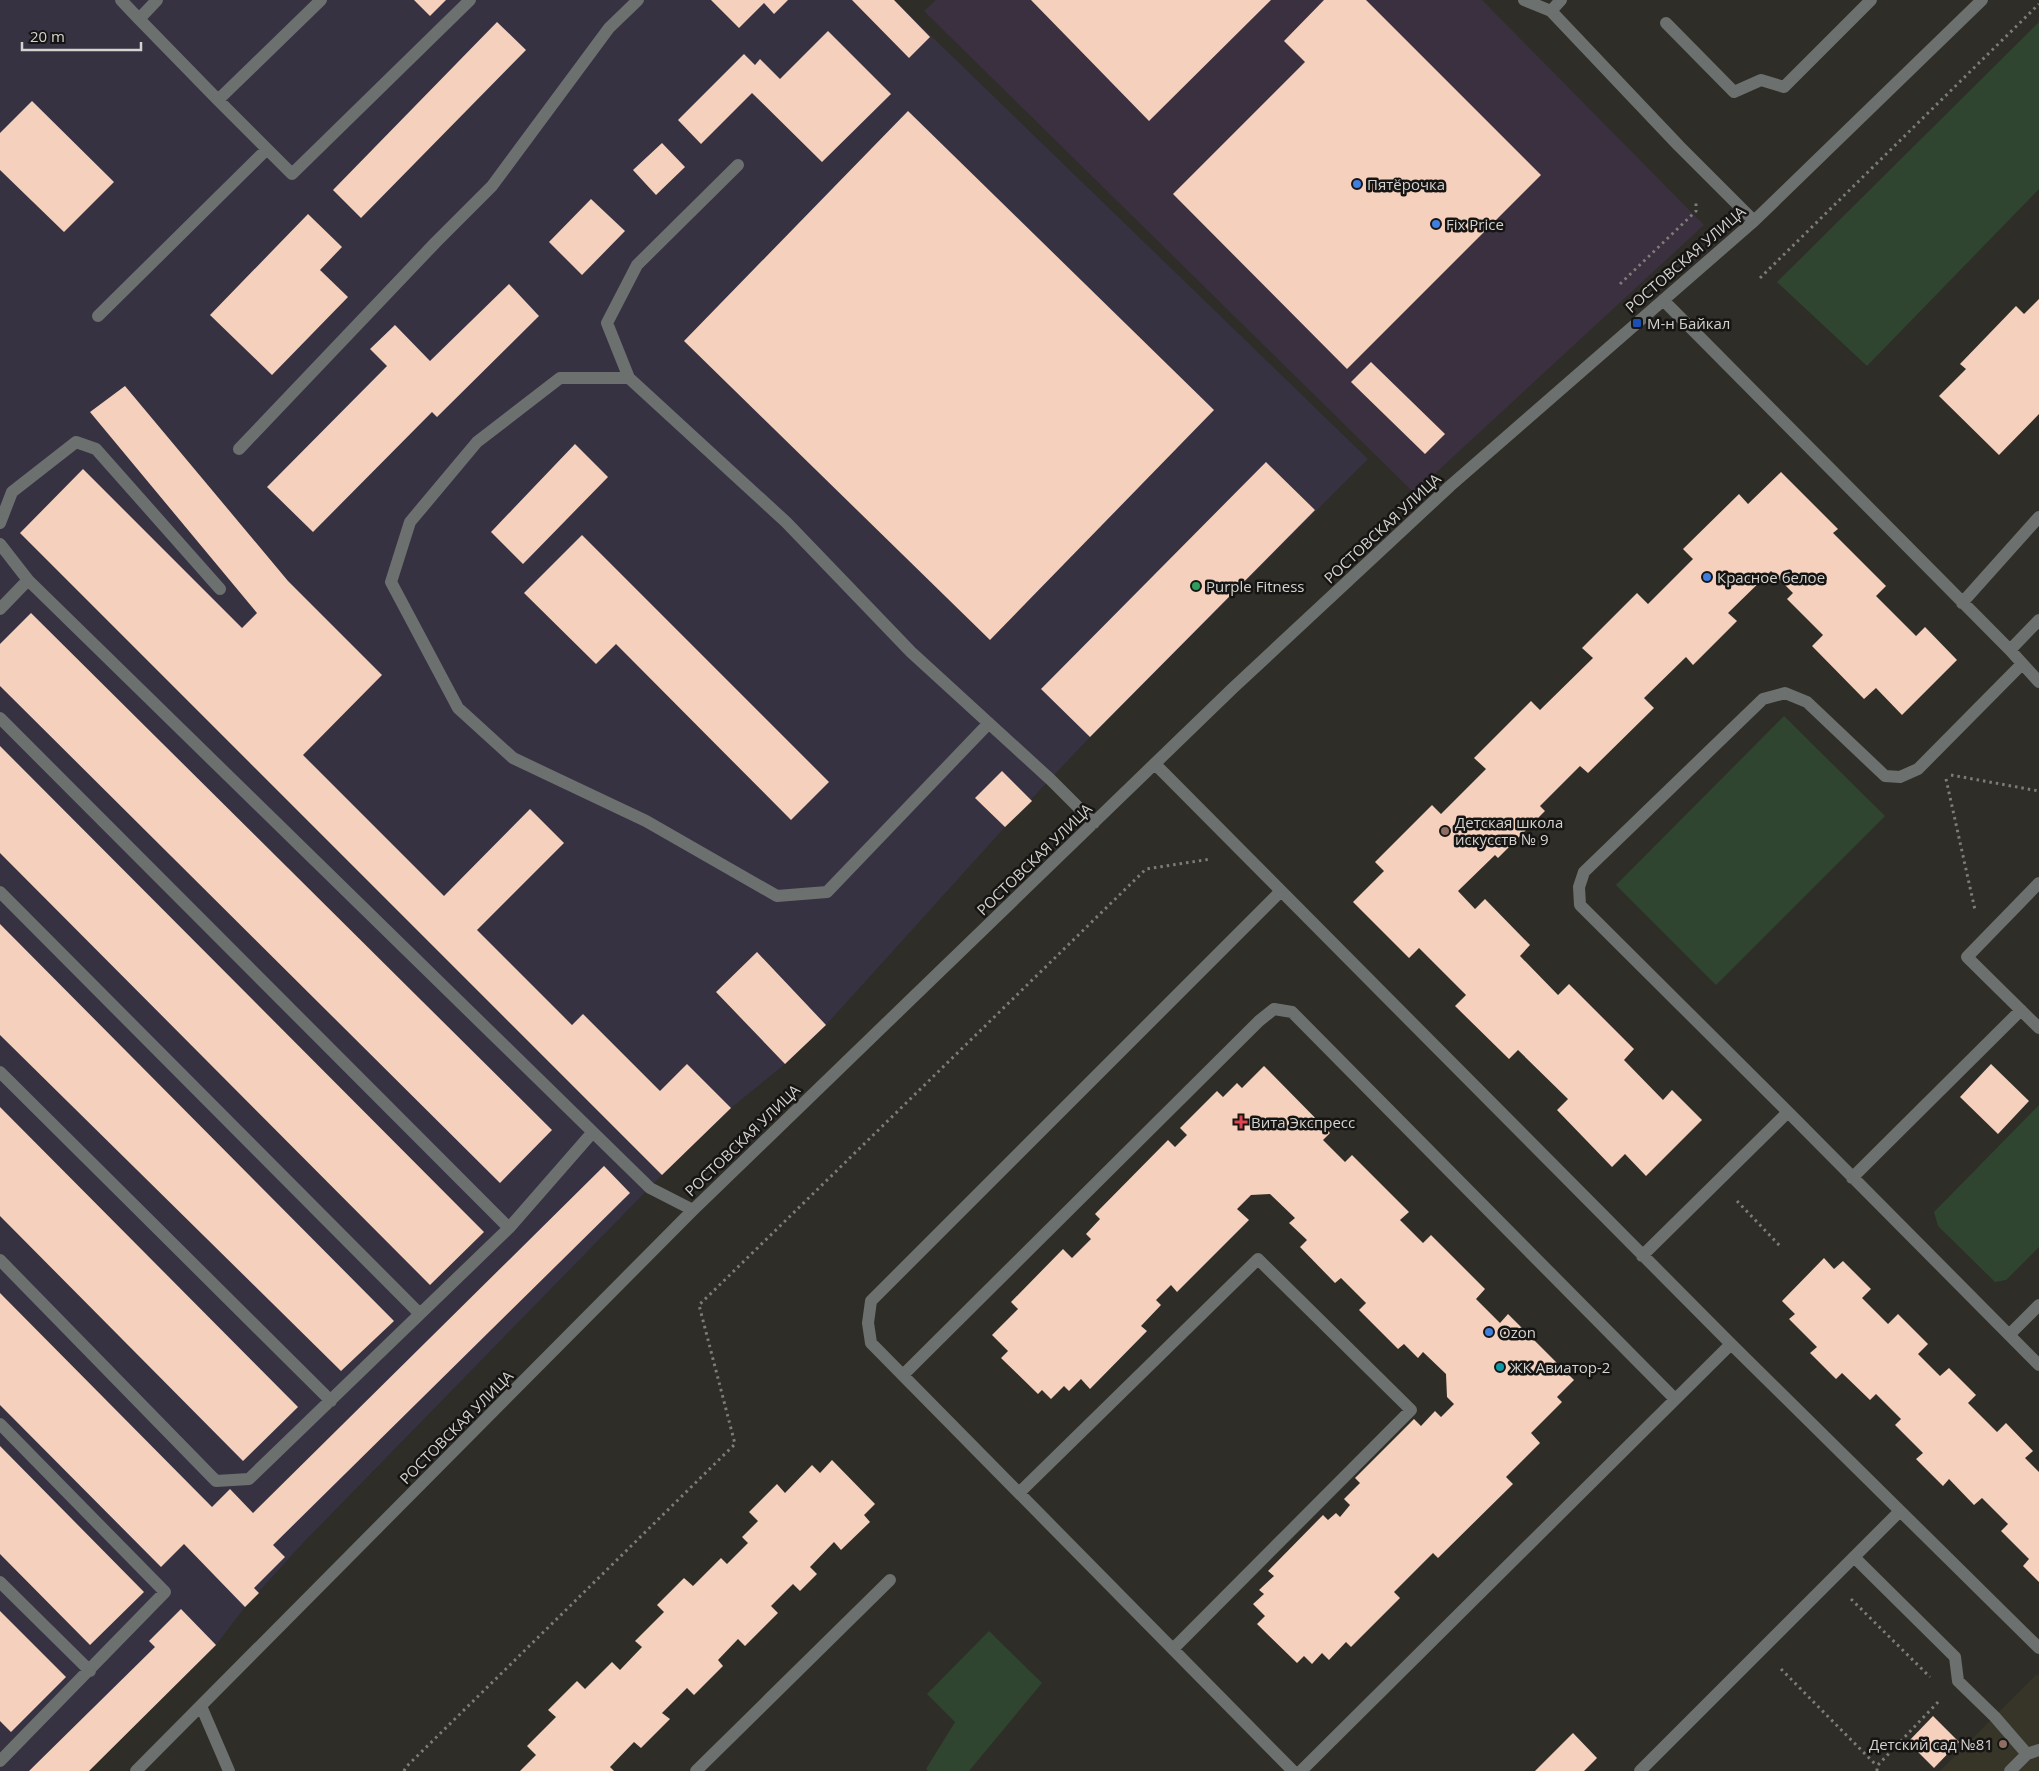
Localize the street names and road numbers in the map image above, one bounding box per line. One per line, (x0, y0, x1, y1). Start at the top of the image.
street label: РОСТОВСКАЯ УЛИЦА (1621, 201, 1750, 317)
street label: РОСТОВСКАЯ УЛИЦА (1319, 468, 1445, 587)
street label: РОСТОВСКАЯ УЛИЦА (972, 798, 1096, 919)
street label: РОСТОВСКАЯ УЛИЦА (680, 1079, 804, 1200)
street label: РОСТОВСКАЯ УЛИЦА (395, 1365, 518, 1488)

